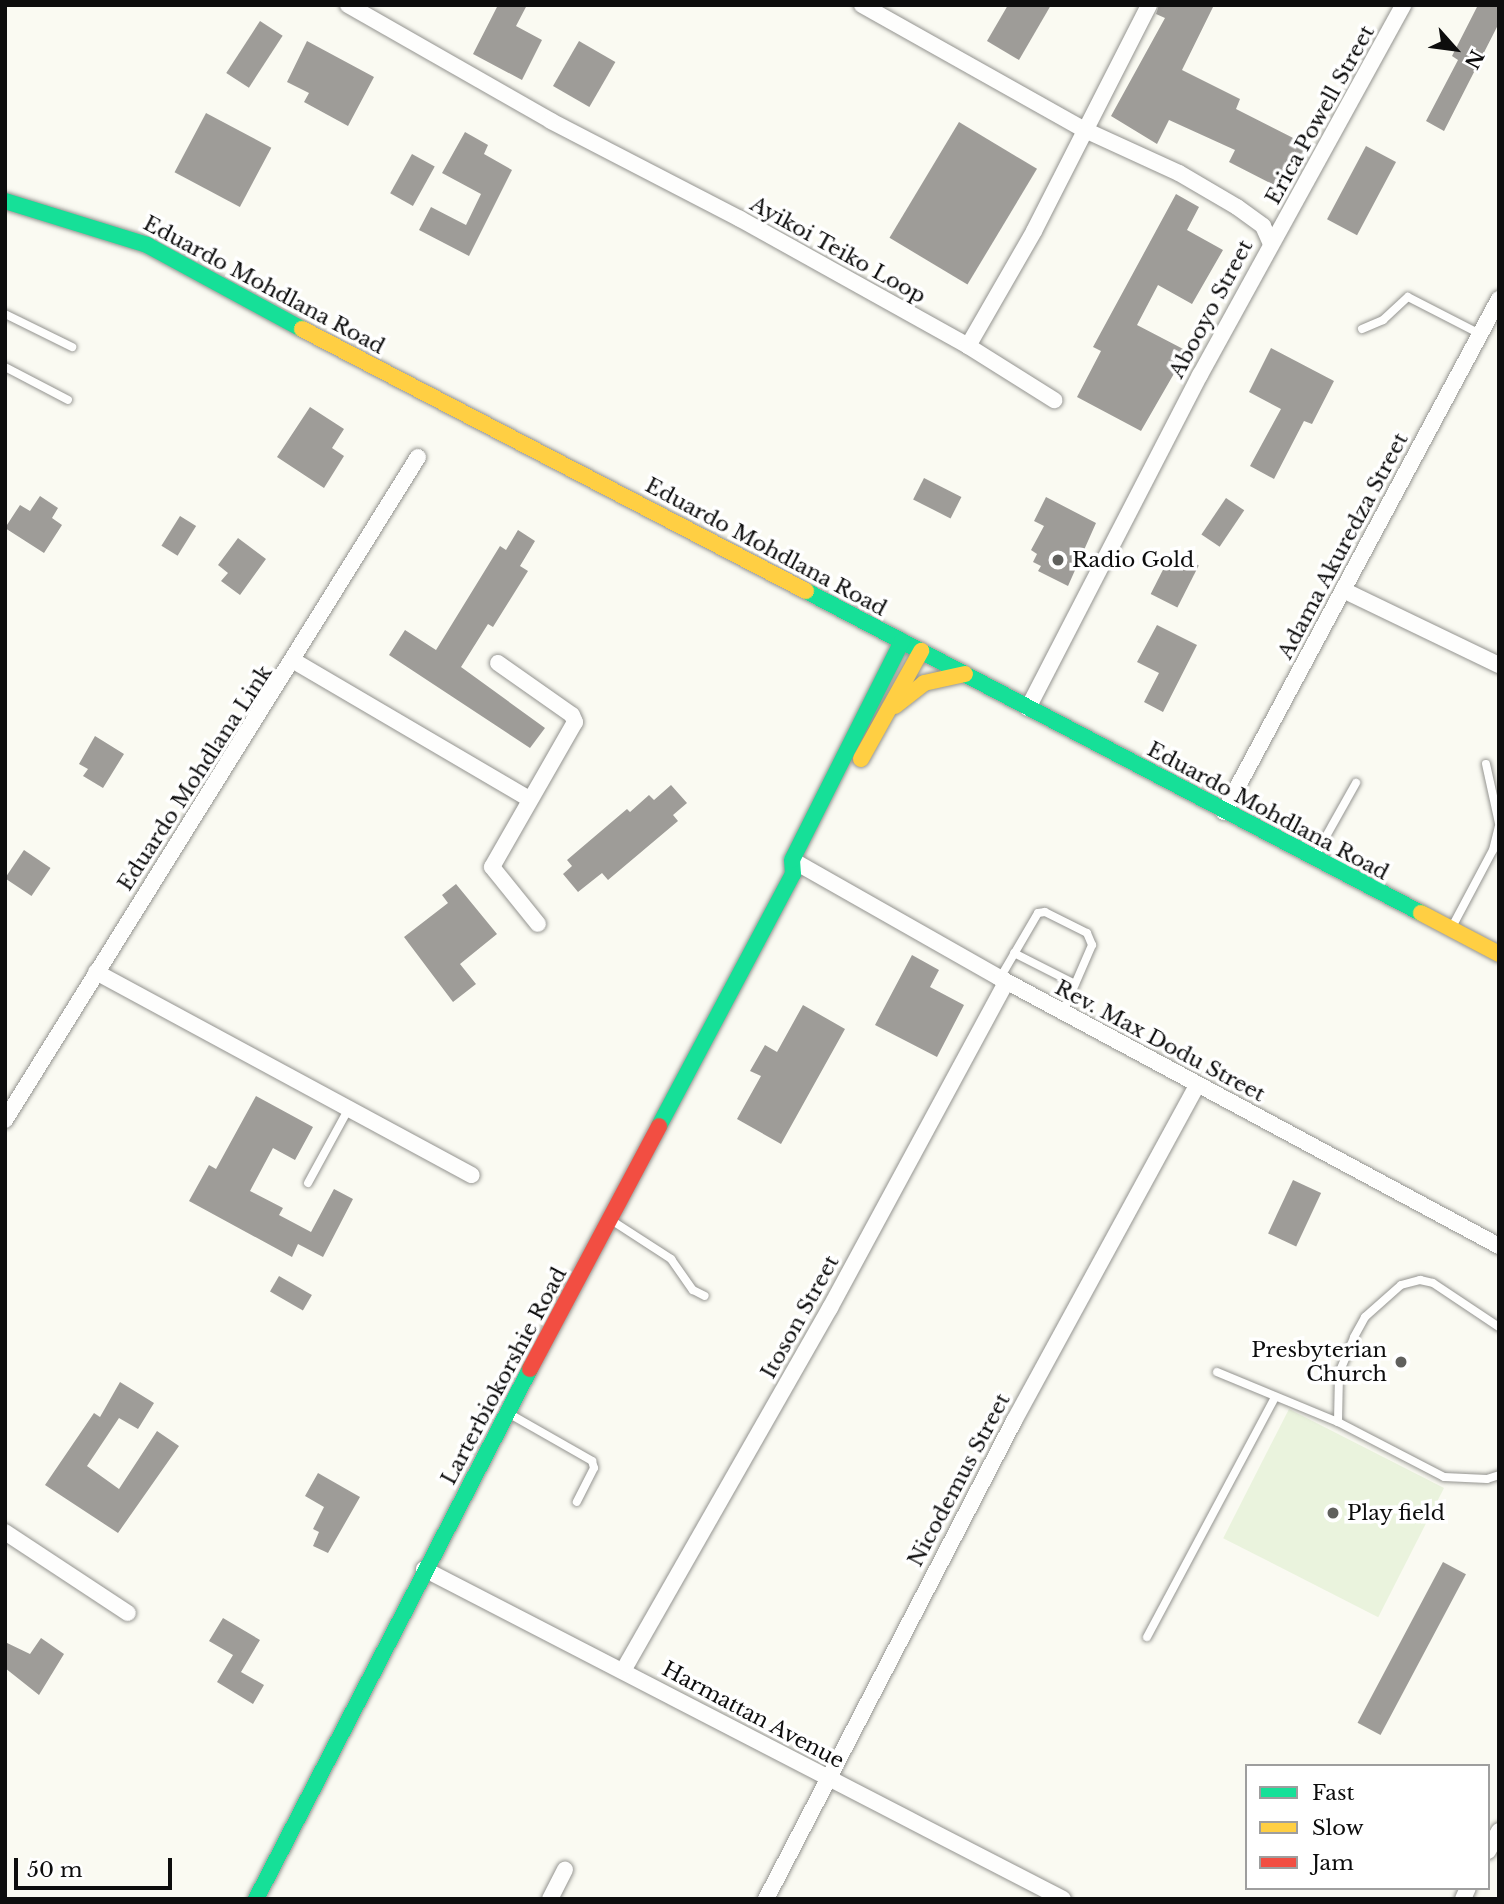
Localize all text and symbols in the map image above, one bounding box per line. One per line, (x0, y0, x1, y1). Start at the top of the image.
north arrow (1420, 14, 1490, 84)
street label: Erica Powell Street (1260, 21, 1380, 209)
text: N (1460, 46, 1488, 72)
street label: Ayikoi Teiko Loop (746, 191, 930, 309)
street label: Eduardo Mohdlana Road (139, 210, 389, 360)
street label: Abooyo Street (1164, 236, 1258, 382)
street label: Adama Akuredza Street (1272, 428, 1414, 664)
street label: Eduardo Mohdlana Road (641, 472, 891, 622)
place label: Radio Gold (1072, 547, 1194, 573)
marker: Radio Gold (1050, 552, 1066, 568)
street label: Eduardo Mohdlana Link (113, 660, 277, 896)
street label: Eduardo Mohdlana Road (1143, 736, 1393, 886)
street label: Rev. Max Dodu Street (1051, 975, 1269, 1107)
street label: Itoson Street (756, 1251, 844, 1383)
street label: Larterbiokorshie Road (436, 1263, 572, 1489)
place label: Presbyterian Church (1251, 1337, 1387, 1387)
marker: Presbyterian Church (1393, 1354, 1409, 1370)
street label: Nicodemus Street (903, 1389, 1015, 1571)
place label: Play field (1347, 1500, 1446, 1526)
marker: Play field (1325, 1505, 1341, 1521)
street label: Harmattan Avenue (657, 1656, 849, 1774)
legend (1245, 1764, 1490, 1890)
text: Fast (1312, 1780, 1354, 1806)
text: Slow (1312, 1815, 1364, 1841)
scale bar (18, 1844, 175, 1888)
text: Jam (1312, 1850, 1354, 1876)
text: 50 m (27, 1857, 82, 1883)

